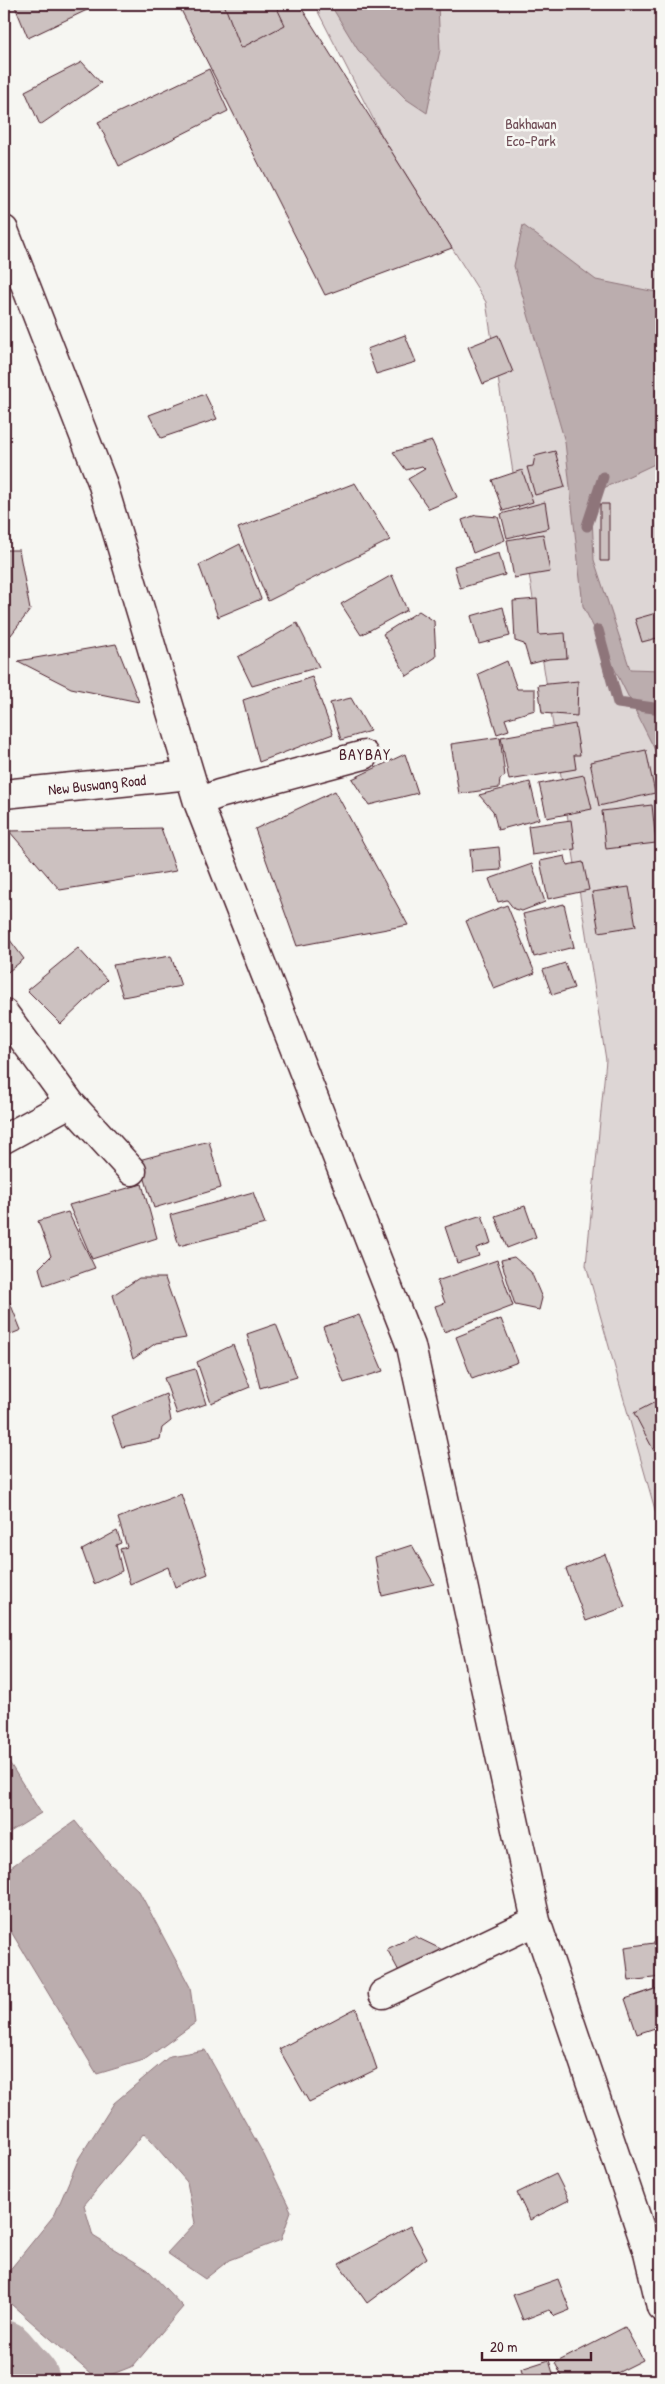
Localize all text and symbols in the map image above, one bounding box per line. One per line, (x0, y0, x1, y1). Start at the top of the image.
park label: Bakhawan Eco-Park (505, 113, 557, 151)
district label: BAYBAY (339, 743, 391, 765)
street label: New Buswang Road (47, 769, 147, 800)
scale bar (482, 2329, 591, 2361)
text: 20 m (490, 2336, 517, 2357)

